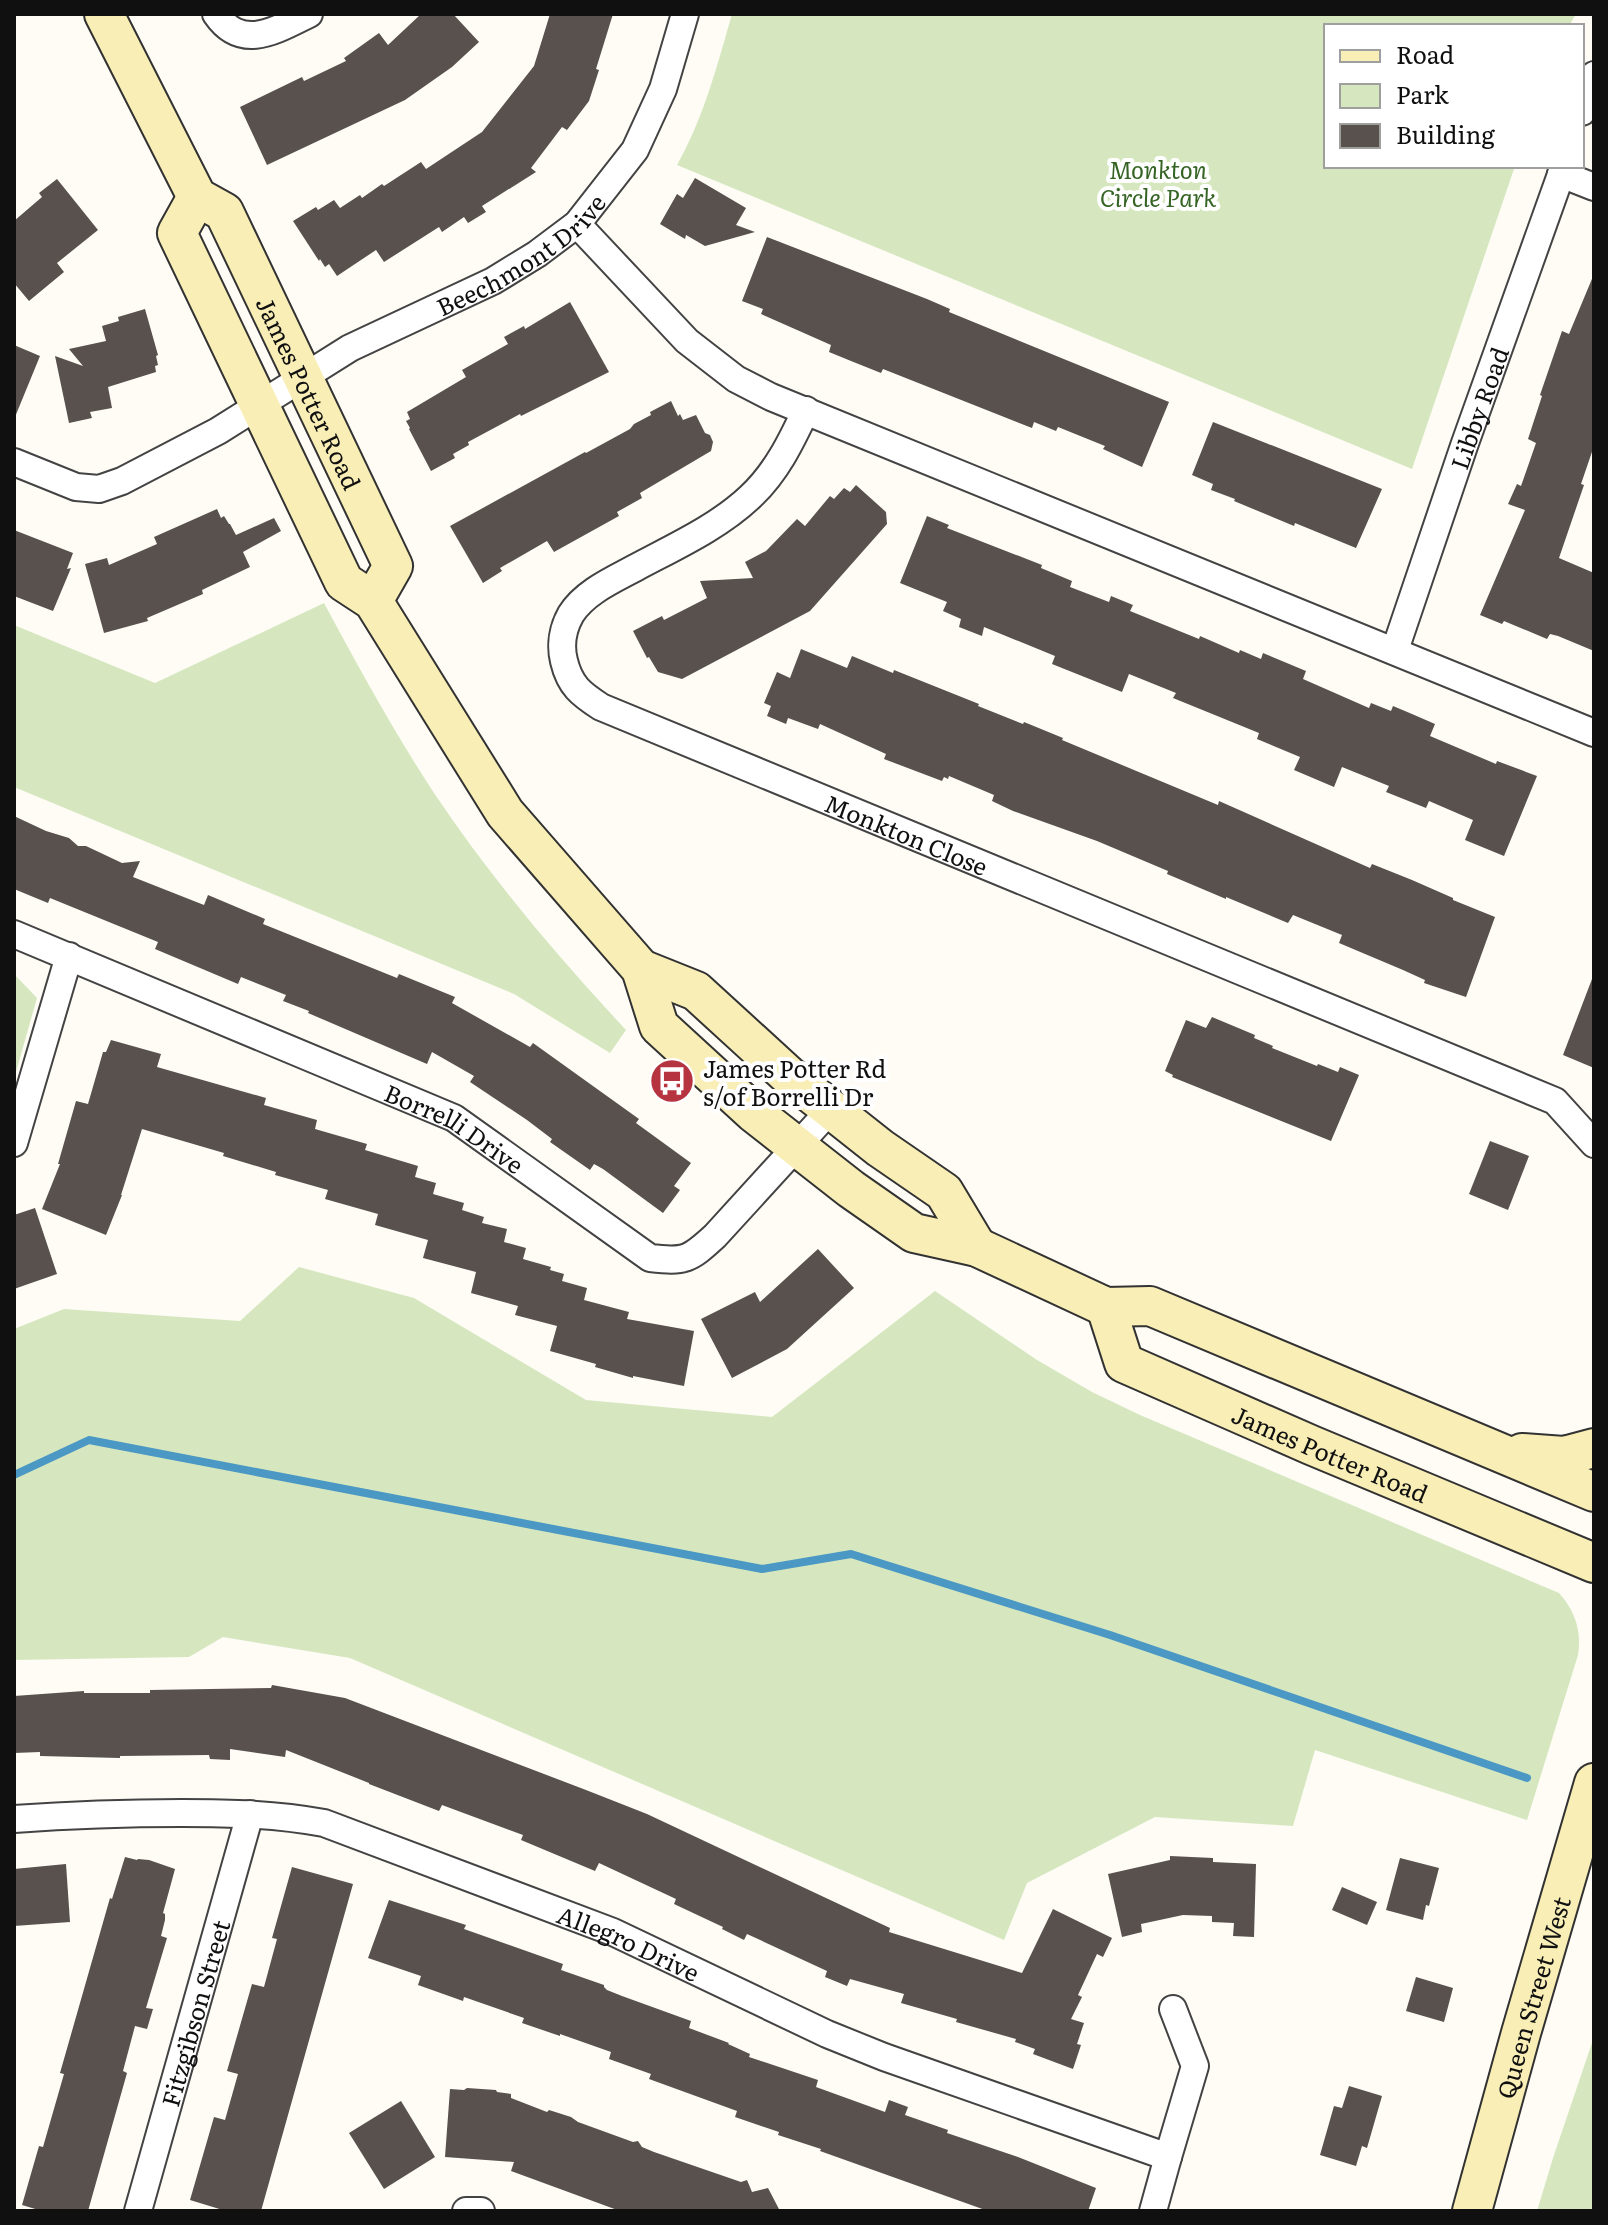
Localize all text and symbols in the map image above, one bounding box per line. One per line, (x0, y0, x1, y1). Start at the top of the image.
legend (1324, 24, 1584, 168)
text: Road (1396, 36, 1455, 71)
text: Park (1396, 76, 1449, 111)
text: Building (1396, 116, 1495, 151)
park label: Monkton Circle Park (1100, 151, 1217, 214)
street label: Beechmont Drive (430, 186, 612, 323)
street label: James Potter Road (249, 290, 371, 495)
street label: Libby Road (1440, 341, 1516, 474)
street label: Monkton Close (820, 784, 994, 883)
place label: James Potter Rd s/of Borrelli Dr (703, 1050, 886, 1113)
bus stop icon: James Potter Rd s/of Borrelli Dr (648, 1057, 696, 1105)
street label: Borrelli Drive (380, 1074, 532, 1181)
street label: James Potter Road (1227, 1395, 1434, 1510)
street label: Queen Street West (1486, 1892, 1578, 2102)
street label: Allegro Drive (553, 1895, 706, 1989)
street label: Fitzgibson Street (151, 1915, 237, 2110)

